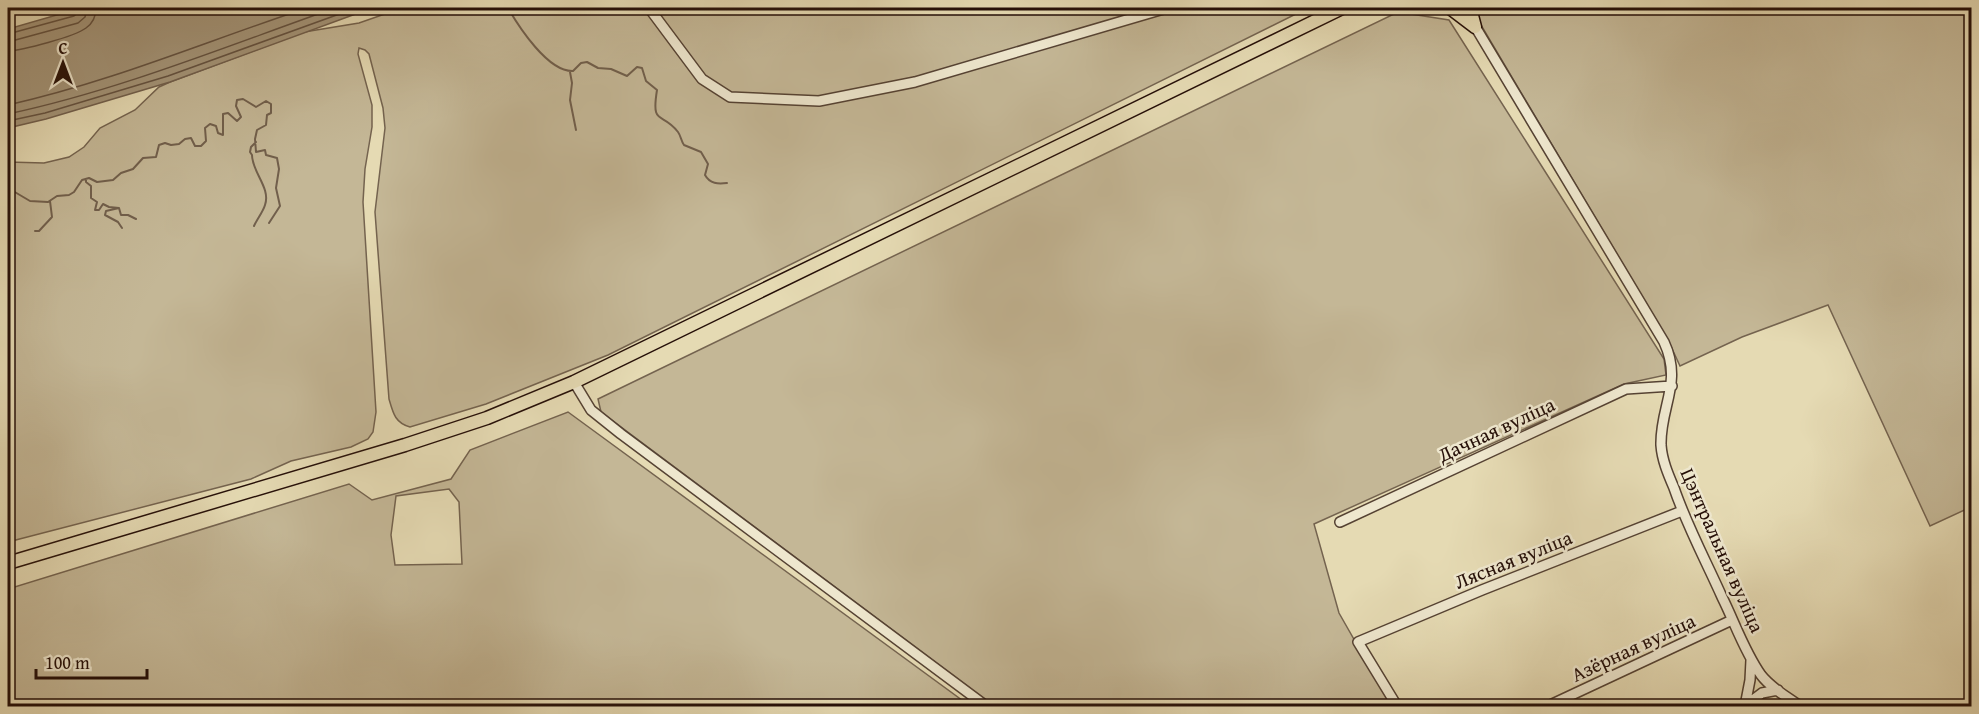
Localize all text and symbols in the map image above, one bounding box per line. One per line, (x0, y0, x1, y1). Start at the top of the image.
north arrow (33, 33, 93, 93)
text: С (58, 36, 68, 60)
street label: Дачная вуліца (1432, 389, 1560, 469)
street label: Цэнтральная вуліца (1674, 463, 1773, 637)
street label: Лясная вуліца (1450, 522, 1577, 596)
street label: Азёрная вуліца (1566, 605, 1700, 688)
scale bar (36, 642, 147, 680)
text: 100 m (45, 649, 90, 676)

